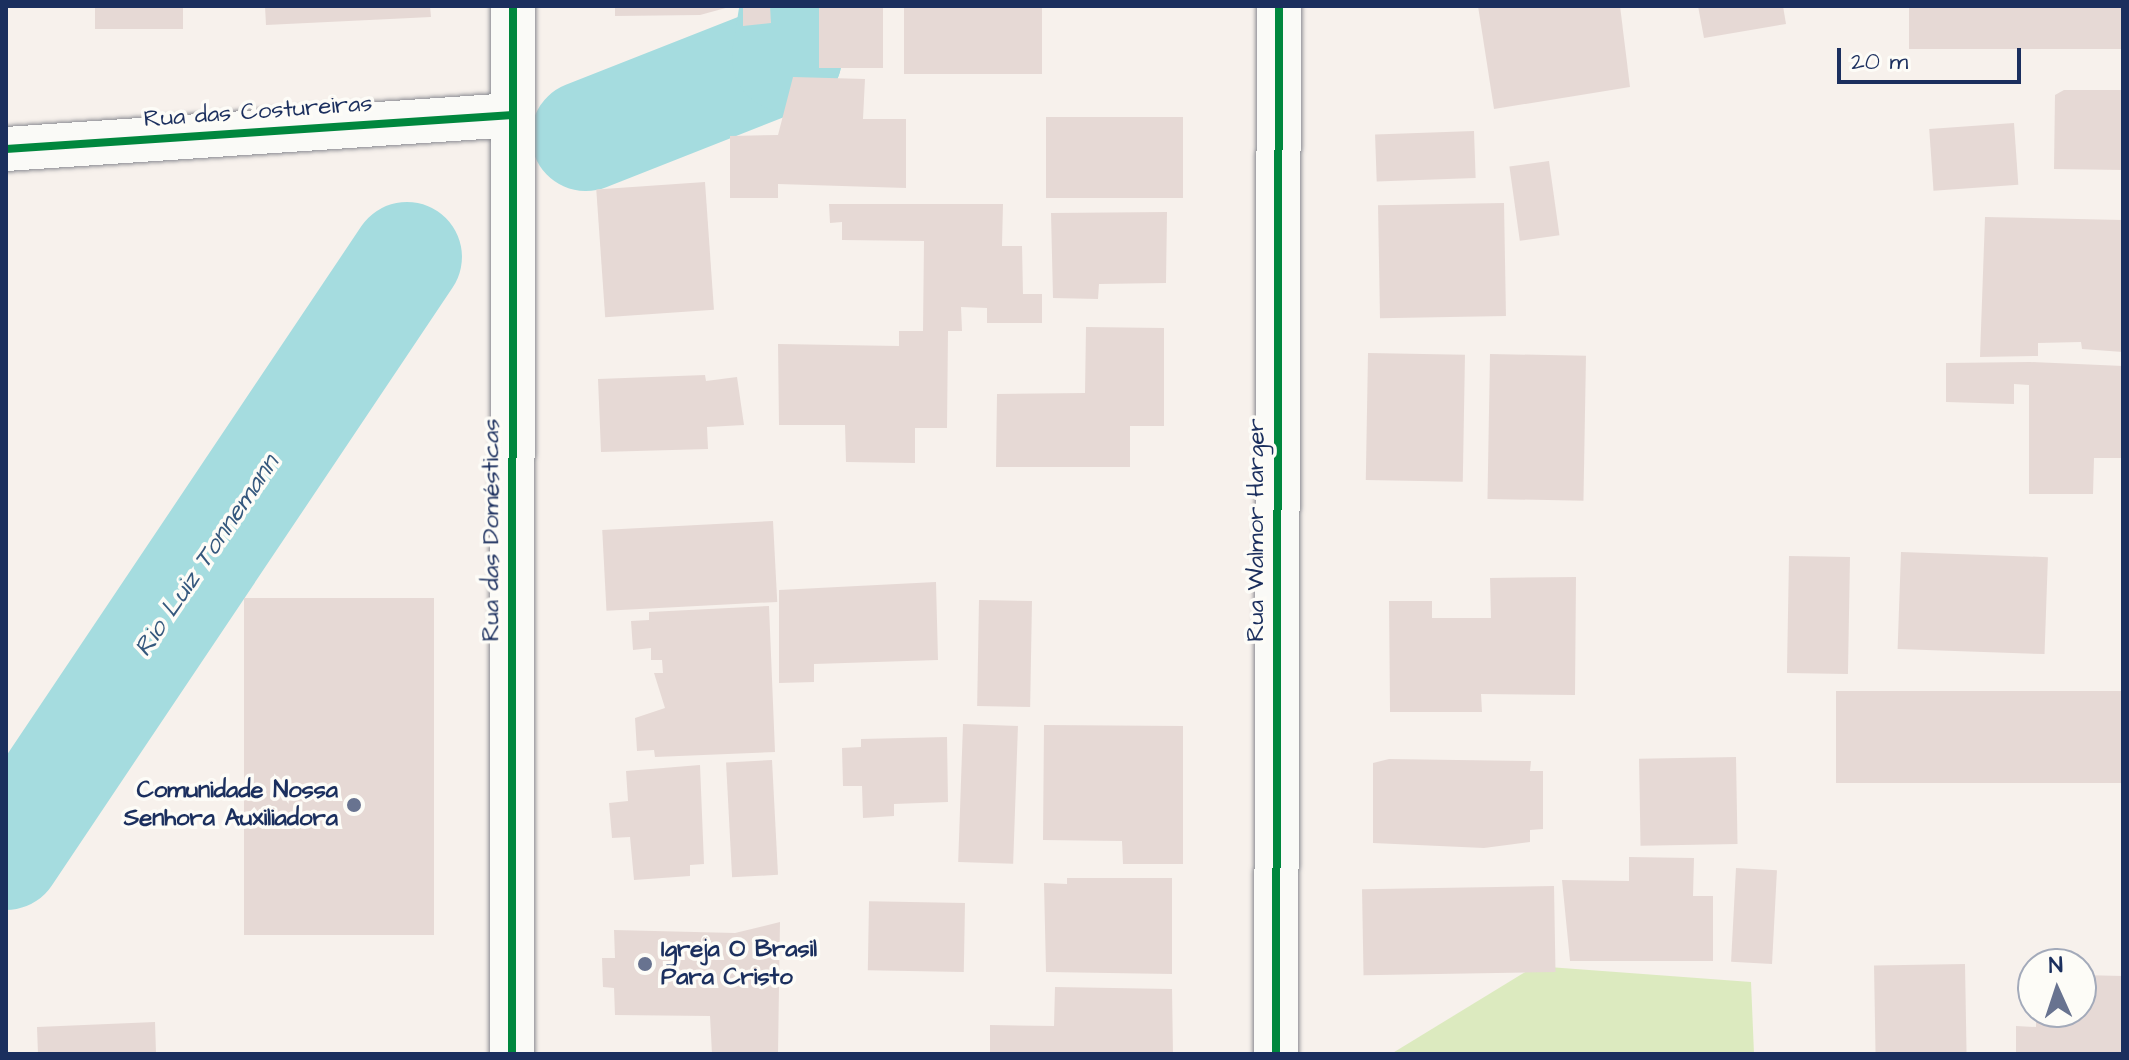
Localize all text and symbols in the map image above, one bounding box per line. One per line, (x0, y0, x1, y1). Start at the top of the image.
scale bar (1841, 32, 2025, 82)
text: 20 m (1851, 45, 1908, 79)
street label: Rua das Costureiras (143, 90, 373, 134)
street label: Rua Walmor Harger (1243, 418, 1271, 642)
street label: Rua das Domésticas (478, 419, 506, 641)
water label: Rio Luiz Tonnemann (128, 449, 286, 663)
place label: Comunidade Nossa Senhora Auxiliadora (124, 777, 338, 833)
marker: Comunidade Nossa Senhora Auxiliadora (345, 796, 363, 814)
place label: Igreja O Brasil Para Cristo (661, 936, 817, 992)
north arrow (2017, 948, 2097, 1028)
text: N (2048, 950, 2064, 981)
marker: Igreja O Brasil Para Cristo (636, 955, 654, 973)

